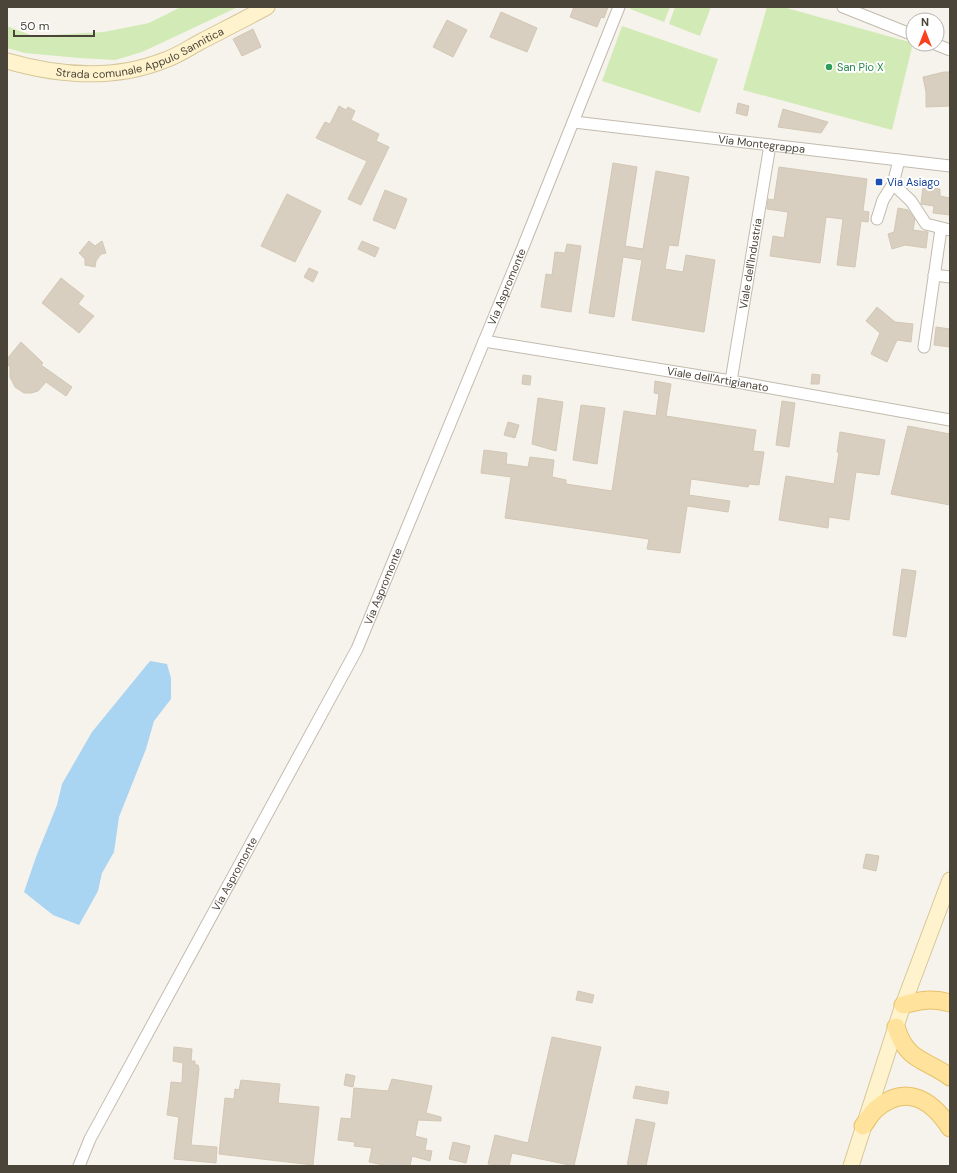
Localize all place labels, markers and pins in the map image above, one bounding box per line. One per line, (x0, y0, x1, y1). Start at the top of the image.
place label: San Pio X (837, 60, 884, 74)
marker: San Pio X (824, 62, 834, 72)
place label: Via Asiago (887, 175, 940, 189)
marker: Via Asiago (874, 177, 884, 187)

